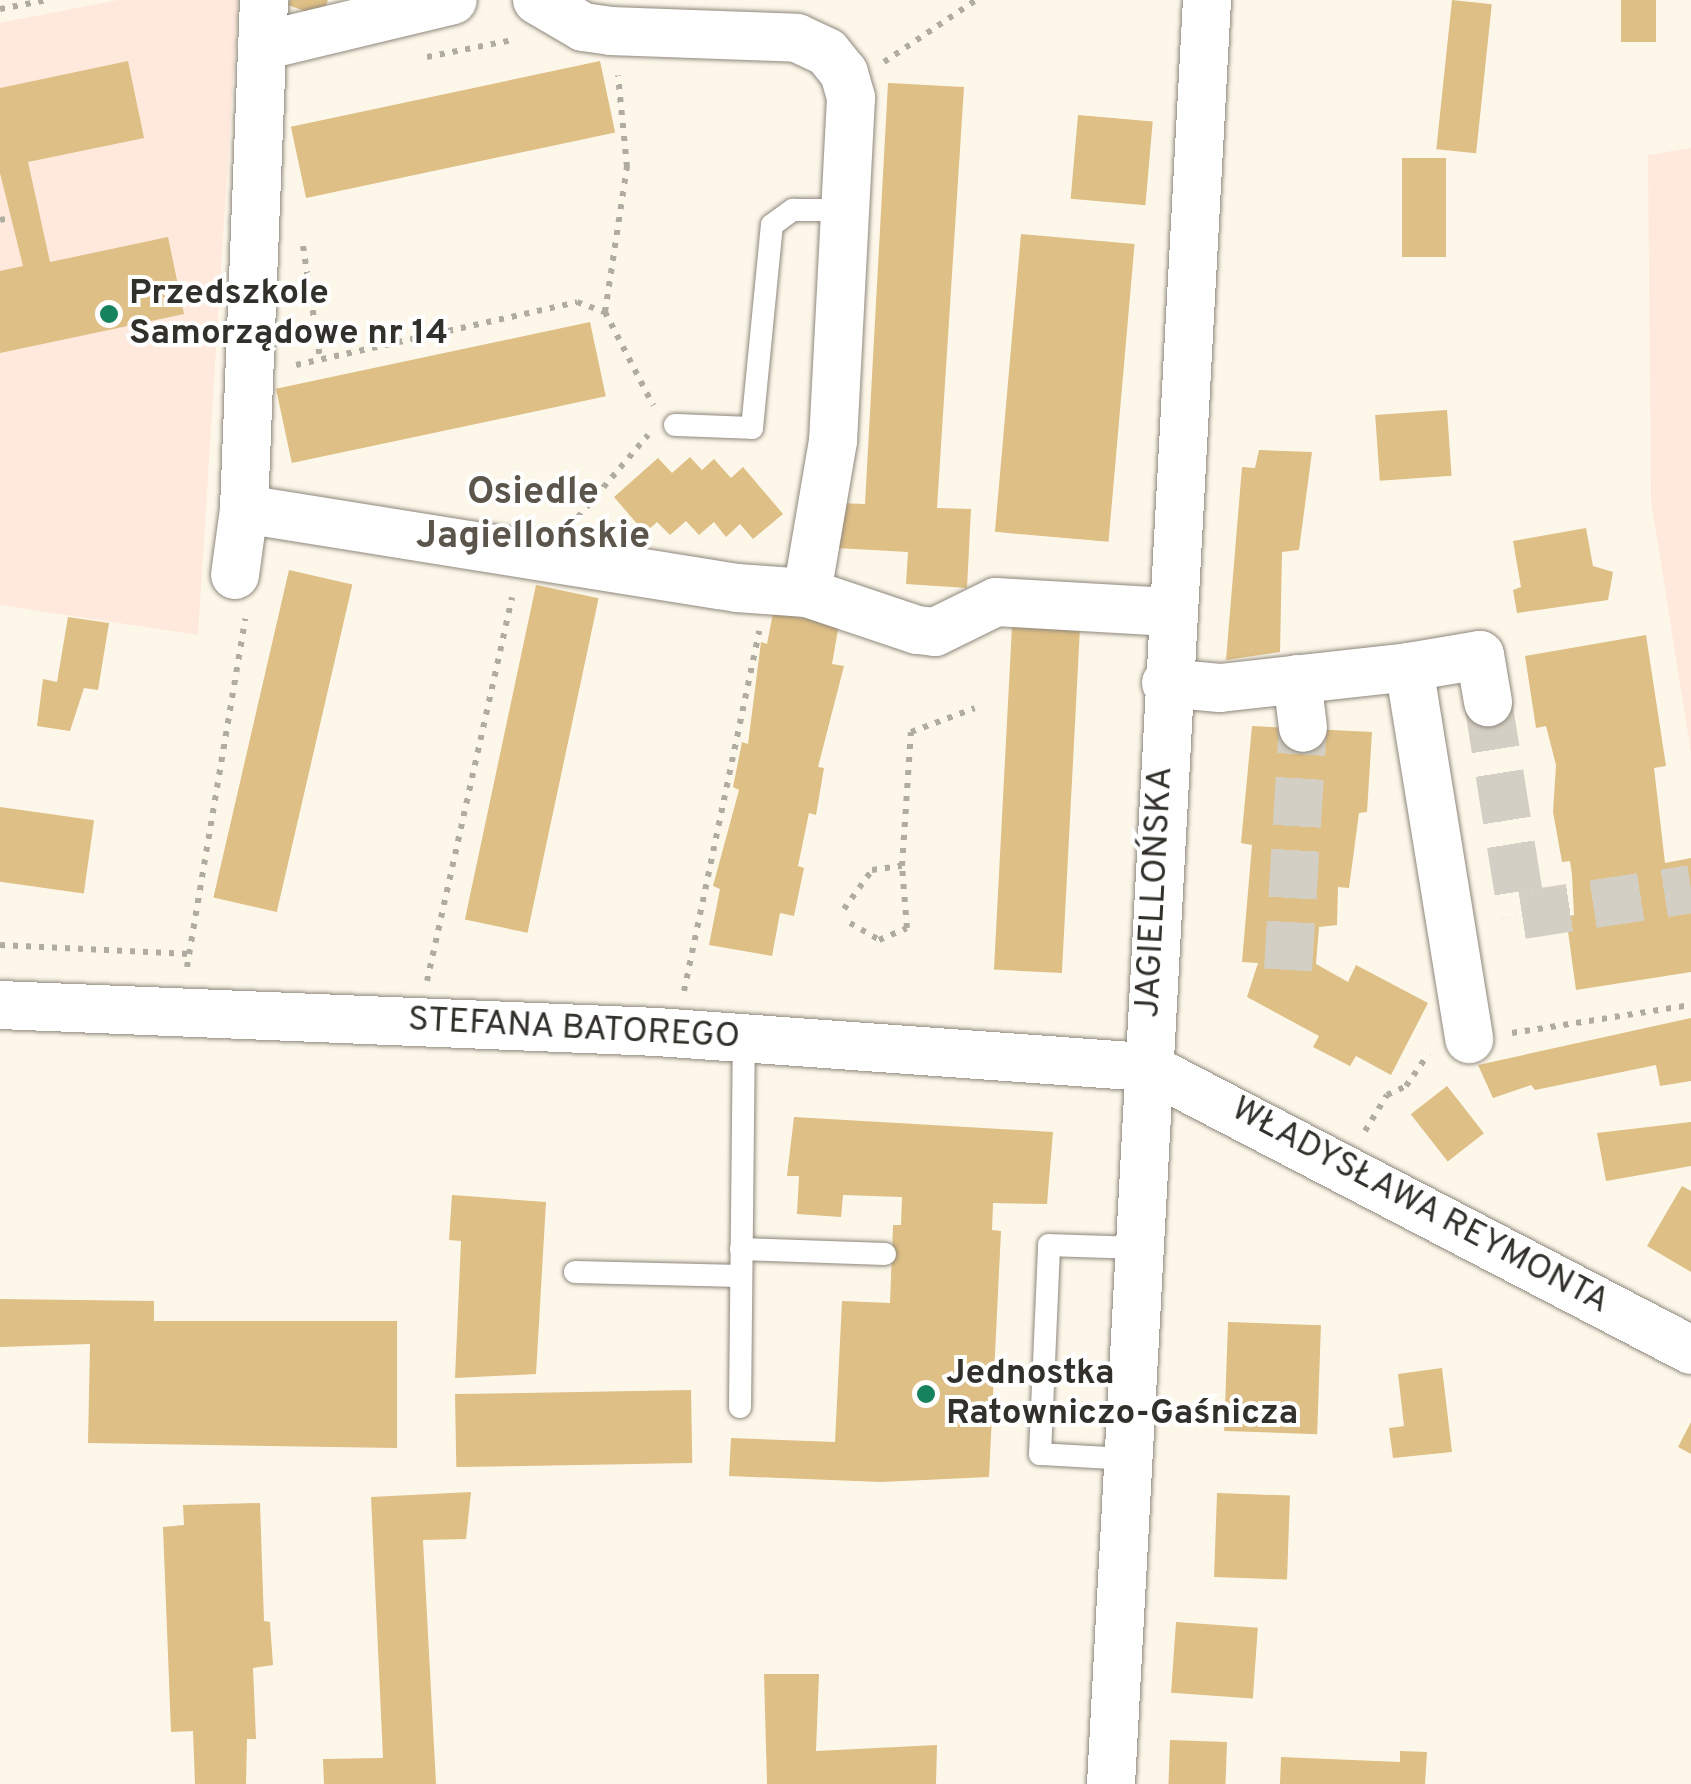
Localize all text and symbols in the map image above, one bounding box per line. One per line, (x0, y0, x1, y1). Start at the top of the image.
place label: Przedszkole Samorządowe nr 14 (129, 273, 448, 355)
marker: Przedszkole Samorządowe nr 14 (98, 303, 120, 325)
district label: Osiedle Jagiellońskie (416, 471, 650, 560)
street label: JAGIELLOŃSKA (1127, 765, 1183, 1019)
street label: STEFANA BATOREGO (406, 999, 742, 1059)
street label: WŁADYSŁAWA REYMONTA (1223, 1088, 1617, 1324)
place label: Jednostka Ratowniczo-Gaśnicza (946, 1353, 1298, 1435)
marker: Jednostka Ratowniczo-Gaśnicza (915, 1383, 937, 1405)

